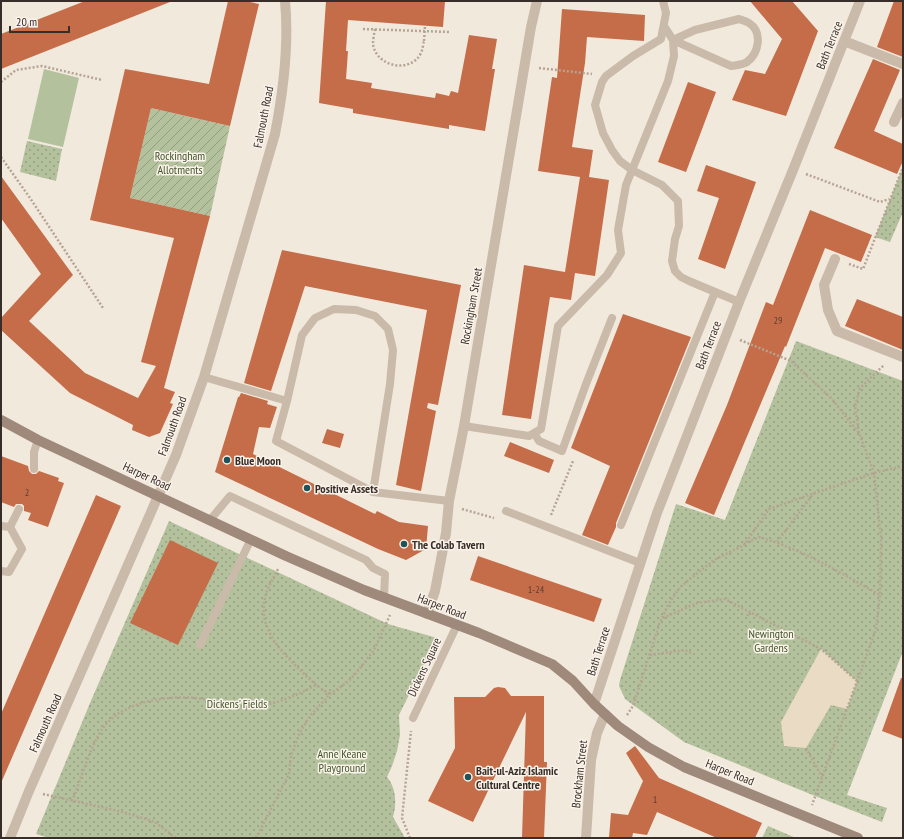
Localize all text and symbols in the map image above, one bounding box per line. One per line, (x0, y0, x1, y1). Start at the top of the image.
scale bar (10, 8, 69, 34)
text: 20 m (16, 14, 37, 29)
street label: Bath Terrace (813, 19, 845, 71)
street label: Falmouth Road (250, 85, 276, 149)
park label: Rockingham Allotments (155, 148, 205, 177)
street label: Rockingham Street (457, 266, 485, 346)
house number: 29 (774, 314, 783, 327)
street label: Bath Terrace (692, 319, 724, 371)
street label: Falmouth Road (154, 394, 190, 458)
place label: Blue Moon (235, 453, 281, 468)
marker: Blue Moon (222, 455, 232, 465)
street label: Harper Road (121, 458, 173, 494)
place label: Positive Assets (315, 481, 378, 496)
marker: Positive Assets (302, 483, 312, 493)
house number: 2 (25, 486, 29, 499)
place label: The Colab Tavern (412, 537, 485, 552)
marker: The Colab Tavern (399, 539, 409, 549)
house number: 1-24 (528, 583, 545, 596)
street label: Harper Road (415, 590, 469, 622)
street label: Bath Terrace (583, 625, 613, 677)
park label: Newington Gardens (748, 626, 794, 655)
street label: Dickens Square (404, 635, 444, 699)
street label: Falmouth Road (25, 691, 65, 755)
park label: Dickens' Fields (207, 696, 267, 711)
street label: Brockham Street (568, 739, 590, 809)
park label: Anne Keane Playground (317, 746, 367, 775)
street label: Harper Road (704, 755, 756, 789)
place label: Bait-ul-Aziz Islamic Cultural Centre (476, 763, 559, 792)
marker: Bait-ul-Aziz Islamic Cultural Centre (463, 772, 473, 782)
house number: 1 (653, 793, 657, 806)

